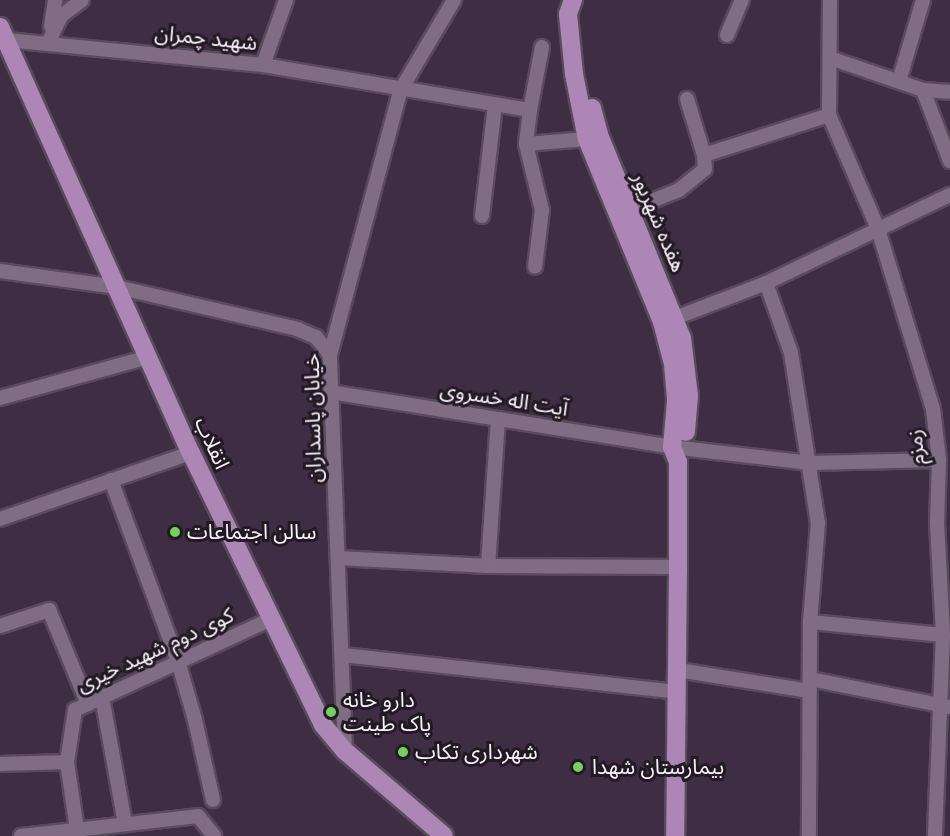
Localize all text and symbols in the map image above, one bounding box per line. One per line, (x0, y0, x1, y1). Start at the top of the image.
street label: شهید چمران (153, 20, 259, 56)
street label: هفده شهریور (627, 168, 691, 276)
street label: خیابان پاسداران (299, 353, 327, 483)
street label: آیت اله خسروی (438, 376, 570, 422)
street label: انقلاب (189, 413, 235, 473)
street label: زمزم (902, 428, 930, 466)
place label: سالن اجتماعات (187, 519, 317, 545)
marker: سالن اجتماعات (168, 525, 182, 539)
street label: کوی دوم شهید خیری (72, 603, 238, 697)
place label: دارو خانه پاک طینت (343, 687, 431, 737)
marker: دارو خانه پاک طینت (324, 705, 338, 719)
place label: شهرداری تکاب (415, 739, 538, 765)
marker: شهرداری تکاب (396, 745, 410, 759)
place label: بیمارستان شهدا (592, 754, 724, 780)
marker: بیمارستان شهدا (569, 758, 587, 776)

